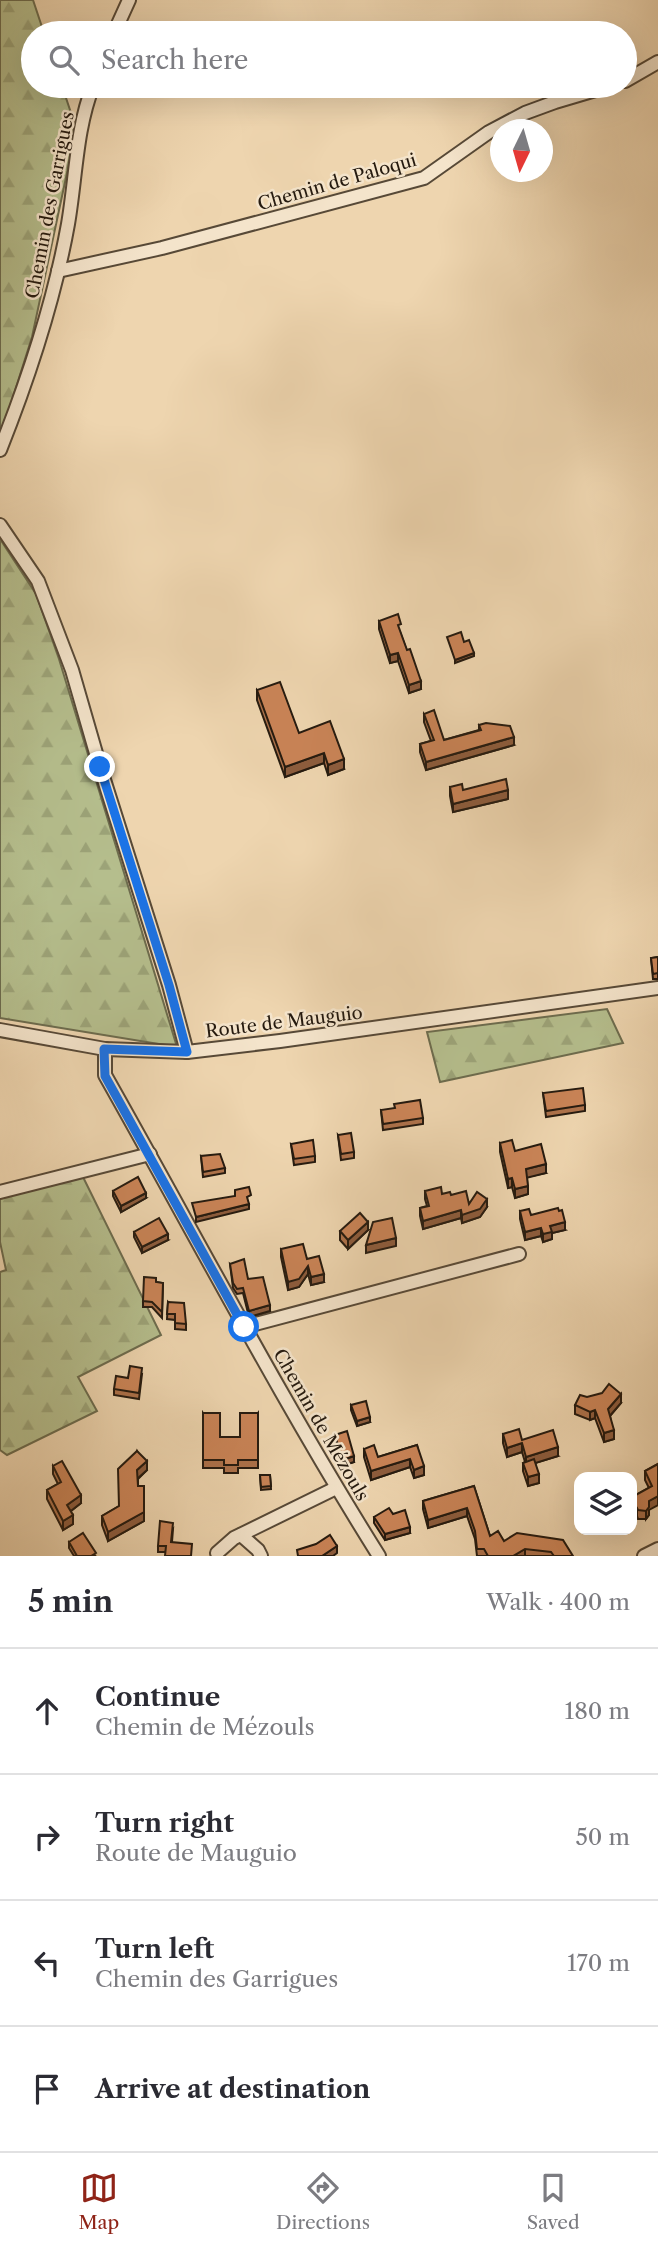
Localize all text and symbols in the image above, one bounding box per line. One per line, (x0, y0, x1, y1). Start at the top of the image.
search box (21, 21, 637, 98)
icon: search (45, 41, 83, 79)
text: Search here (101, 44, 248, 76)
street label: Chemin des Garrigues (21, 109, 79, 301)
north arrow (490, 119, 553, 182)
street label: Chemin de Paloqui (255, 149, 419, 215)
route end (84, 751, 115, 782)
street label: Route de Mauguio (204, 1001, 364, 1043)
route start (228, 1311, 259, 1342)
street label: Chemin de Mézouls (269, 1345, 373, 1505)
map controls (574, 1472, 637, 1535)
button: layers (574, 1472, 637, 1535)
text: 5 min (28, 1583, 113, 1620)
text: Walk · 400 m (486, 1588, 630, 1616)
text: Continue (95, 1681, 220, 1713)
icon: ahead (28, 1692, 66, 1730)
text: 180 m (565, 1697, 630, 1725)
text: Chemin de Mézouls (95, 1713, 315, 1741)
text: Turn right (95, 1807, 234, 1839)
icon: right (28, 1818, 66, 1856)
text: 50 m (575, 1823, 630, 1851)
text: Route de Mauguio (95, 1839, 297, 1867)
text: Turn left (95, 1933, 214, 1965)
icon: left (28, 1944, 66, 1982)
text: 170 m (567, 1949, 630, 1977)
text: Chemin des Garrigues (95, 1965, 338, 1993)
icon: arrive (28, 2070, 66, 2108)
text: Arrive at destination (95, 2073, 370, 2105)
tab: Map (78, 2169, 119, 2234)
tab: Directions (276, 2169, 370, 2234)
tab: Saved (527, 2169, 580, 2234)

